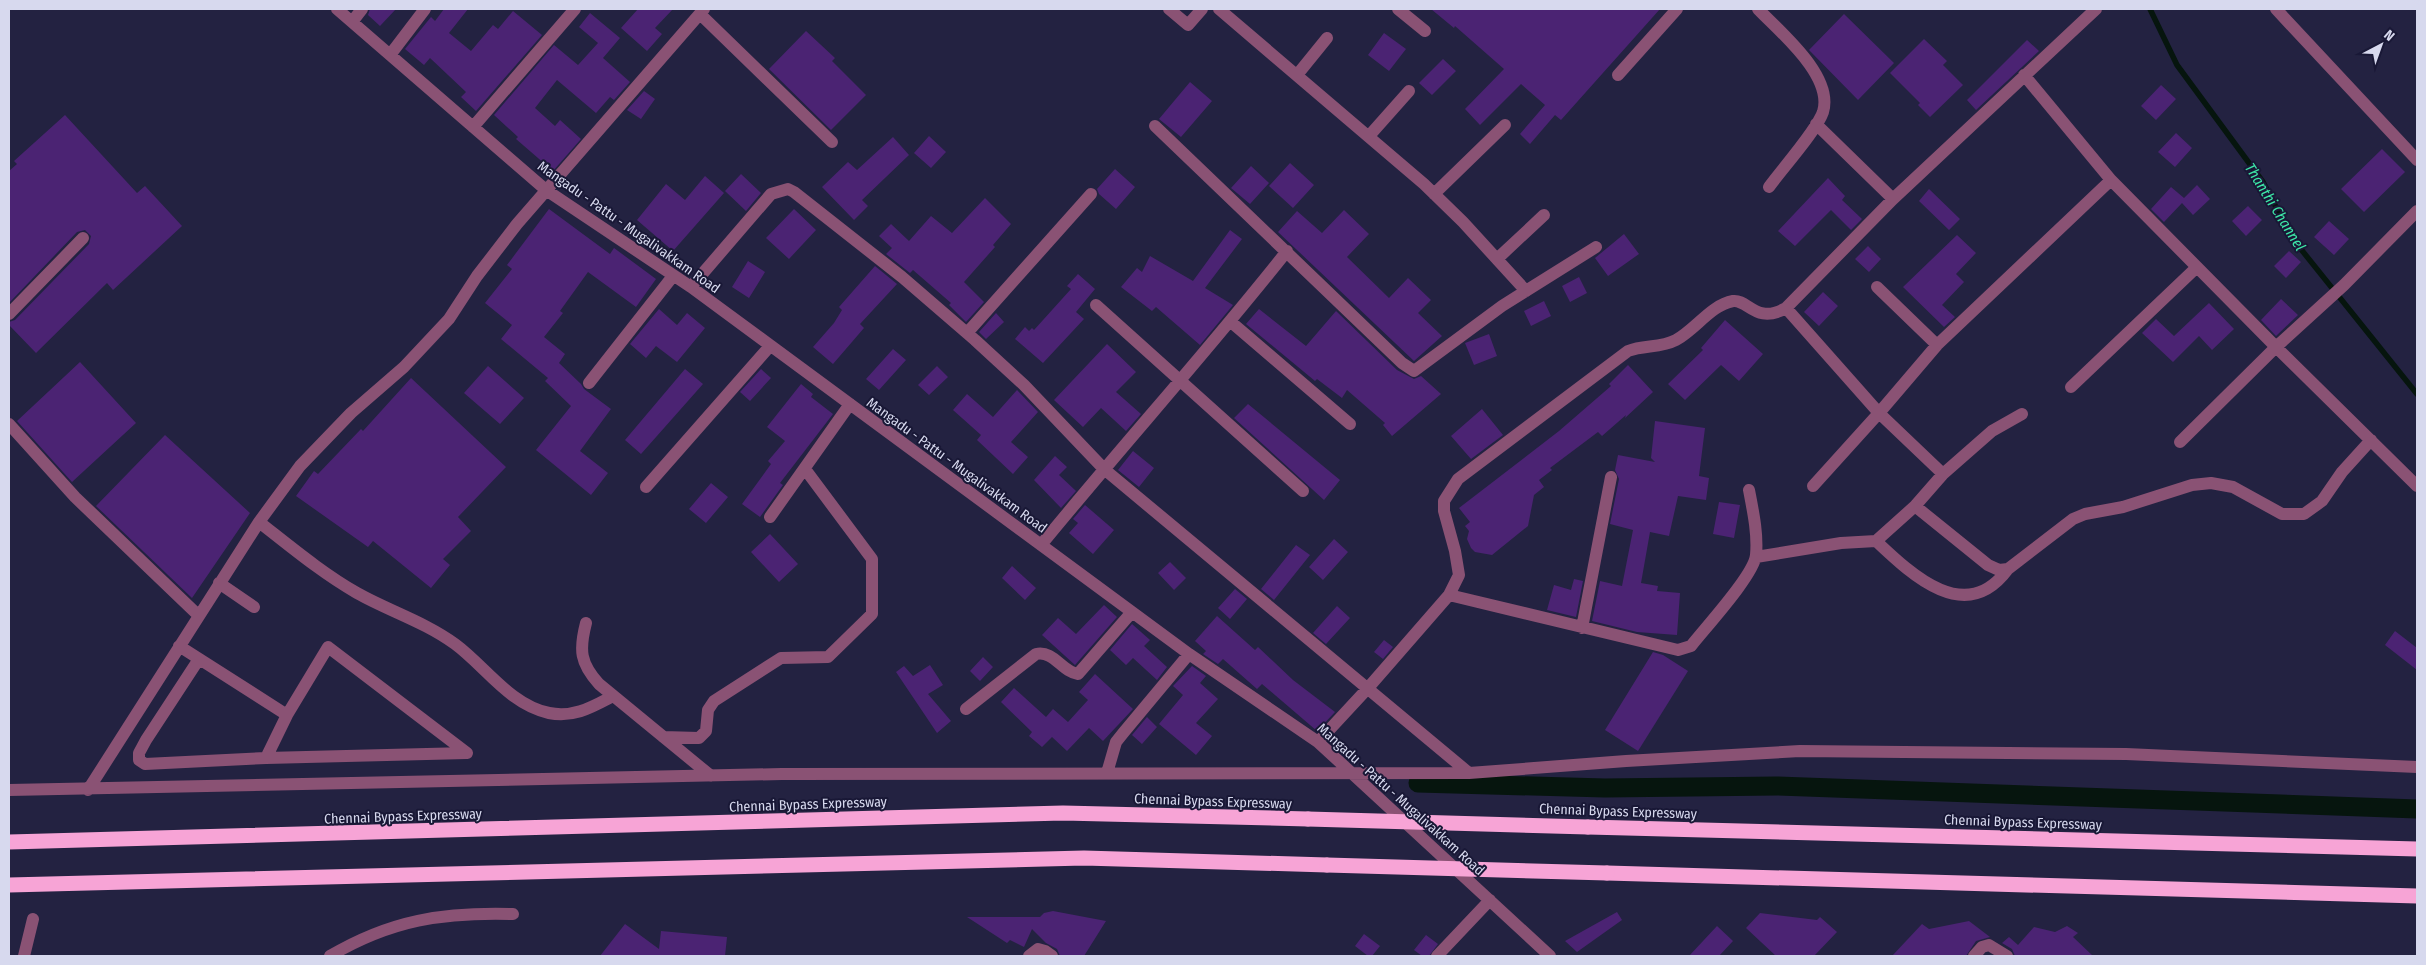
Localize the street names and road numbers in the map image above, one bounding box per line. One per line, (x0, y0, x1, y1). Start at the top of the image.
street label: Mangadu - Pattu - Mugalivakkam Road (534, 158, 723, 297)
street label: Mangadu - Pattu - Mugalivakkam Road (863, 394, 1050, 537)
street label: Mangadu - Pattu - Mugalivakkam Road (1314, 720, 1488, 879)
street label: Chennai Bypass Expressway (1134, 790, 1293, 813)
street label: Chennai Bypass Expressway (729, 793, 888, 816)
street label: Chennai Bypass Expressway (1539, 800, 1698, 823)
street label: Chennai Bypass Expressway (324, 805, 483, 828)
street label: Chennai Bypass Expressway (1944, 811, 2103, 834)

